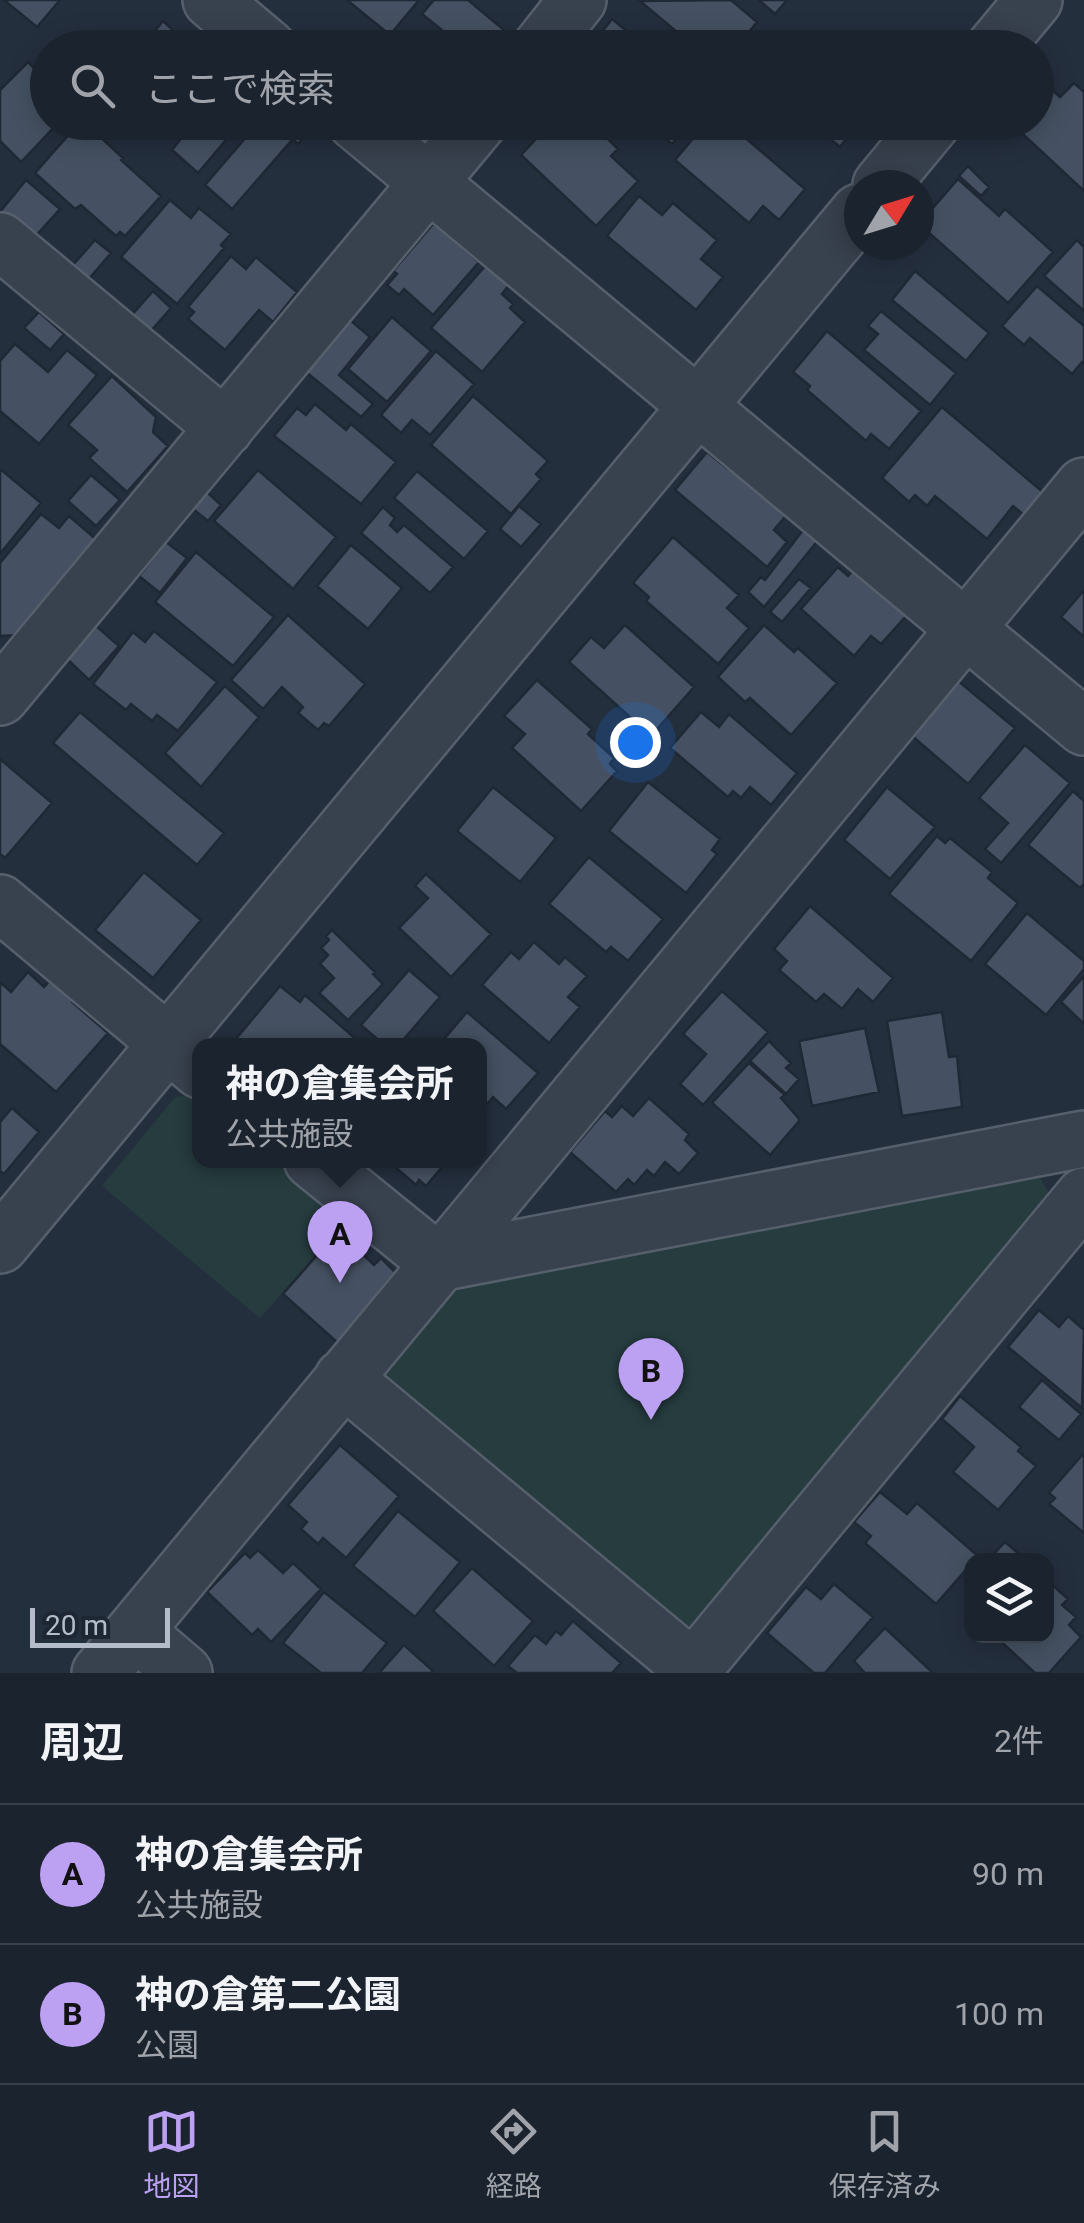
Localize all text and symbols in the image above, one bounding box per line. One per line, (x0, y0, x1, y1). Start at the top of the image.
search box (30, 30, 1054, 140)
icon: search (65, 58, 120, 113)
text: ここで検索 (145, 67, 335, 111)
north arrow (844, 170, 934, 260)
your location (610, 717, 661, 768)
popup (192, 1038, 487, 1168)
text: 神の倉集会所 (225, 1062, 454, 1106)
text: 公共施設 (225, 1115, 354, 1153)
pin: A (308, 1200, 372, 1283)
pin: B (618, 1338, 684, 1420)
map controls (964, 1553, 1054, 1643)
button: layers (964, 1553, 1054, 1643)
scale bar (30, 1603, 170, 1648)
text: 20 m (45, 1609, 108, 1642)
text: 周辺 (40, 1718, 124, 1767)
text: 2件 (994, 1722, 1044, 1760)
text: 神の倉集会所 (135, 1833, 363, 1877)
text: A (62, 1855, 83, 1893)
text: 90 m (972, 1855, 1044, 1893)
text: 公共施設 (135, 1886, 263, 1924)
text: 神の倉第二公園 (135, 1973, 401, 2017)
text: B (62, 1995, 83, 2033)
text: 100 m (954, 1995, 1044, 2033)
text: 公園 (135, 2026, 199, 2064)
tab: 地図 (143, 2104, 199, 2204)
tab: 経路 (486, 2104, 542, 2204)
tab: 保存済み (829, 2104, 941, 2204)

